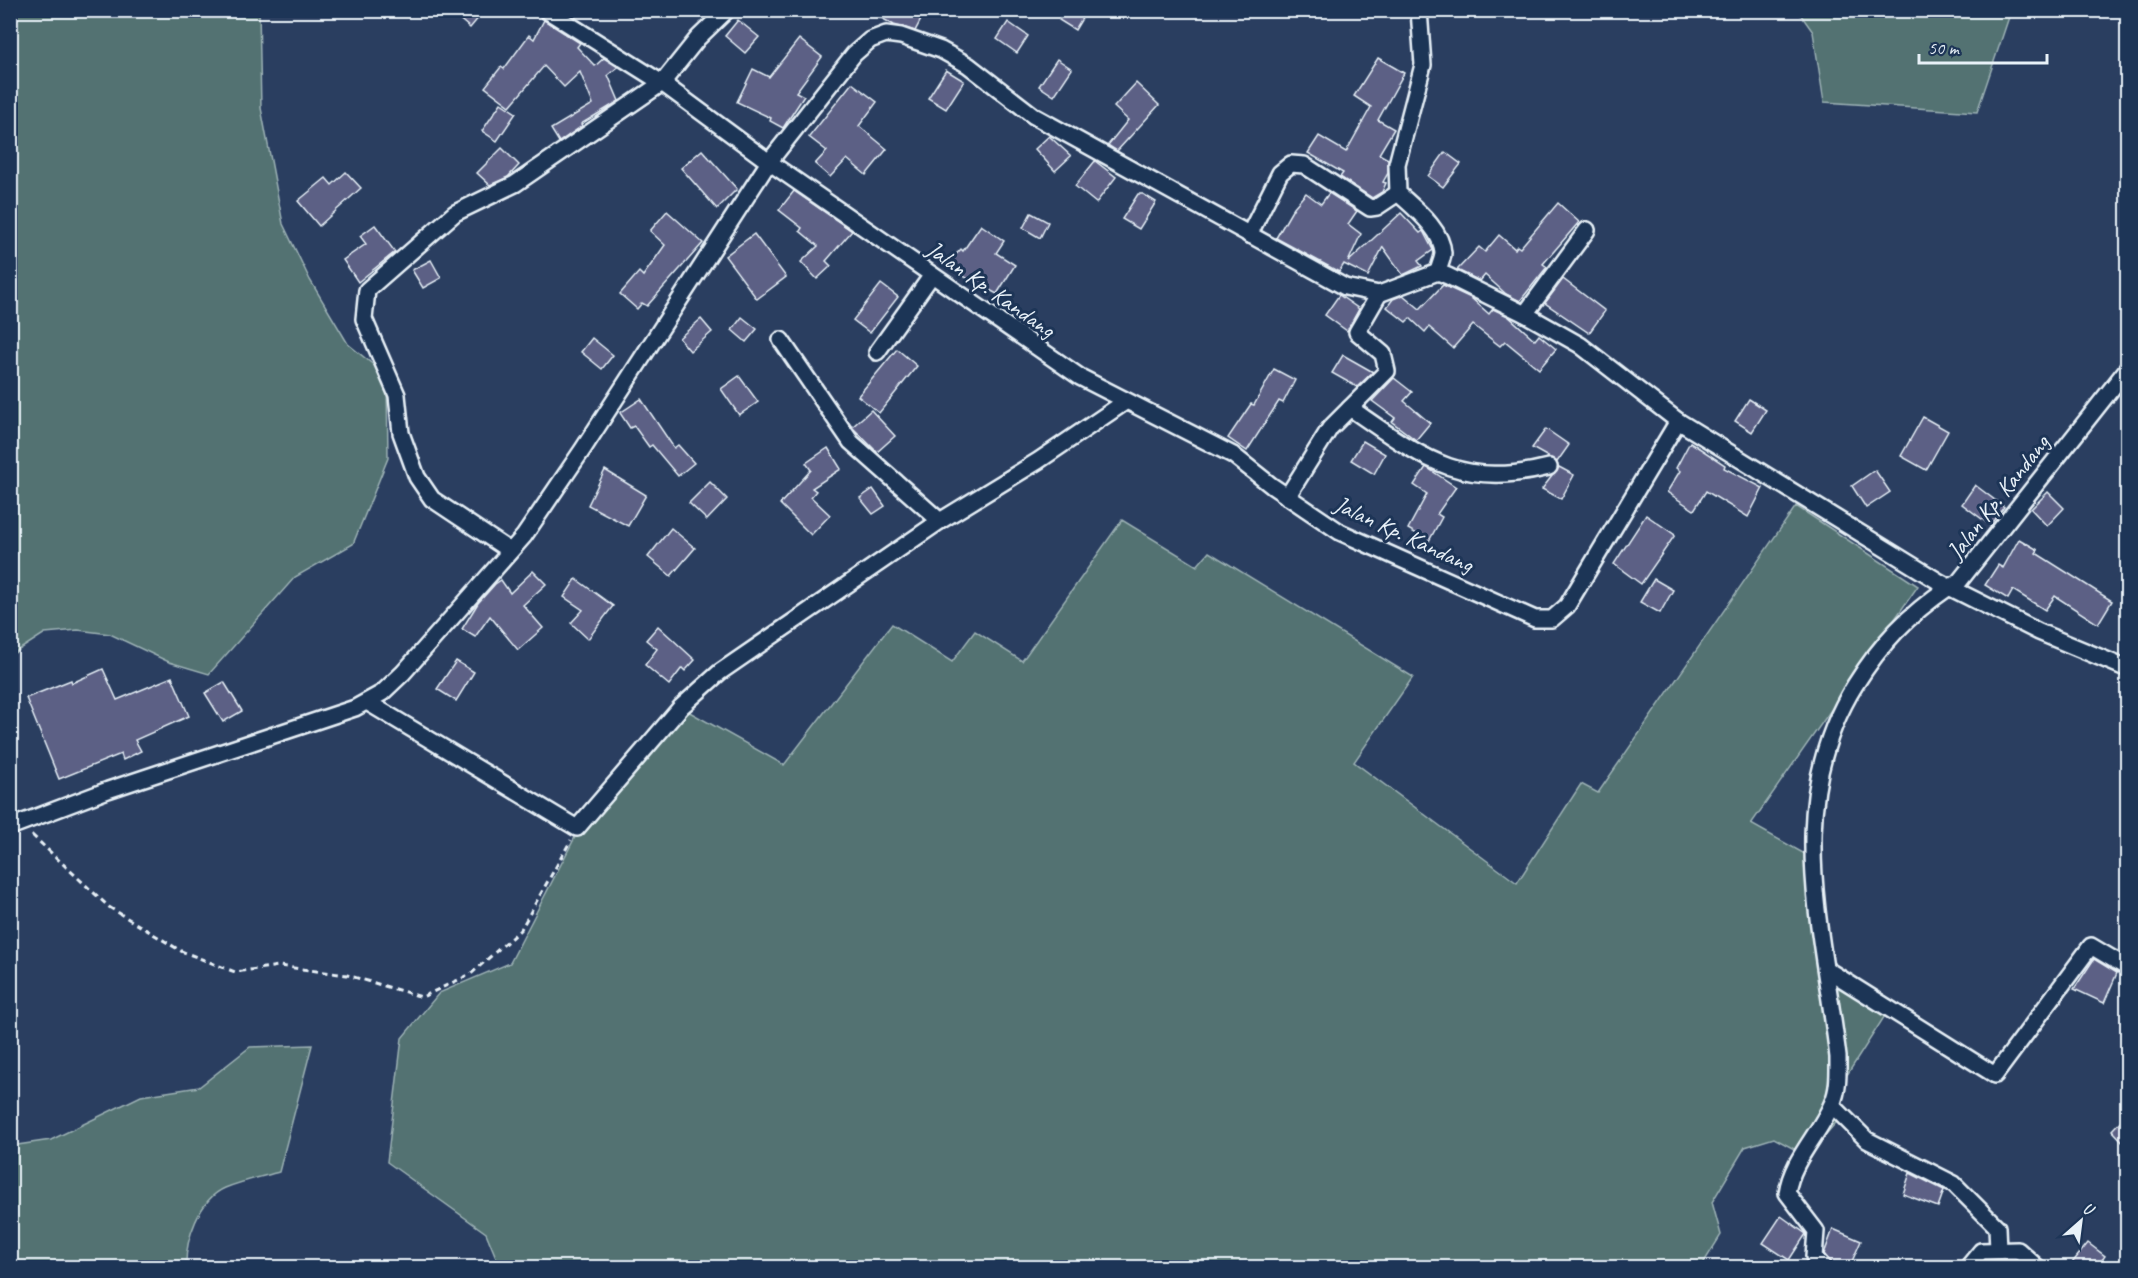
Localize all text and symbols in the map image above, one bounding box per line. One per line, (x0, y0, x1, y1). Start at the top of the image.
scale bar (1919, 27, 2046, 65)
text: 50 m (1928, 37, 1961, 59)
street label: Jalan Kp. Kandang (920, 233, 1062, 345)
street label: Jalan Kp. Kandang (1939, 427, 2057, 566)
street label: Jalan Kp. Kandang (1329, 488, 1480, 580)
north arrow (2051, 1191, 2111, 1251)
text: U (2079, 1198, 2099, 1221)

